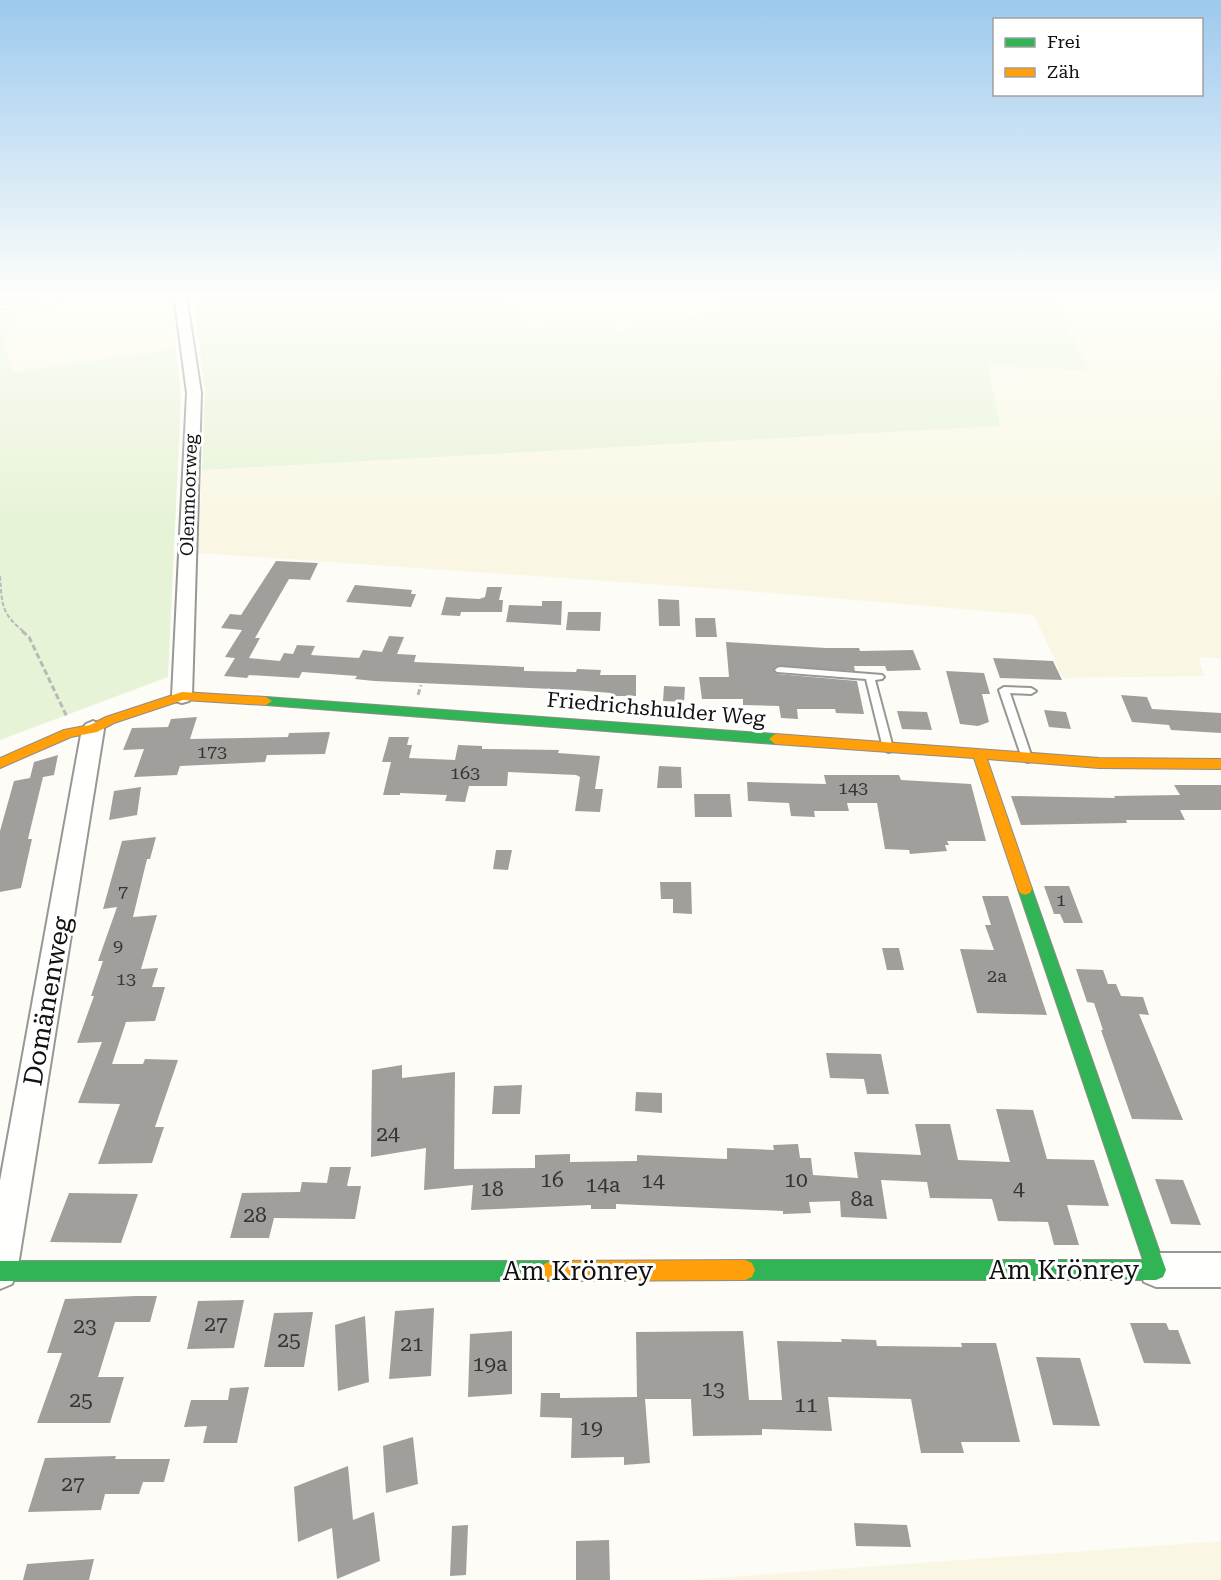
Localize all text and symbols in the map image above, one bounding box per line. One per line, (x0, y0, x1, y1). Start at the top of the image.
legend (993, 18, 1203, 96)
text: Frei (1047, 31, 1081, 52)
text: Zäh (1047, 61, 1080, 82)
street label: Olenmoorweg (176, 433, 201, 556)
street label: Friedrichshulder Weg (546, 687, 766, 731)
house number: 173 (197, 741, 227, 762)
house number: 163 (450, 762, 480, 783)
house number: 143 (838, 777, 868, 798)
house number: 7 (118, 881, 128, 902)
house number: 1 (1056, 889, 1066, 910)
street label: Domänenweg (17, 914, 77, 1088)
house number: 9 (113, 935, 123, 956)
house number: 2a (987, 965, 1007, 986)
house number: 13 (116, 968, 136, 989)
house number: 24 (376, 1122, 400, 1146)
house number: 16 (540, 1168, 564, 1192)
house number: 10 (784, 1168, 808, 1192)
house number: 14 (641, 1169, 665, 1193)
house number: 14a (586, 1173, 621, 1197)
house number: 18 (480, 1177, 504, 1201)
house number: 4 (1013, 1177, 1025, 1201)
house number: 8a (850, 1187, 874, 1211)
house number: 28 (243, 1203, 267, 1227)
street label: Am Krönrey (989, 1255, 1140, 1285)
street label: Am Krönrey (503, 1256, 654, 1286)
house number: 27 (204, 1312, 228, 1336)
house number: 23 (73, 1314, 97, 1338)
house number: 25 (277, 1328, 301, 1352)
house number: 21 (400, 1332, 424, 1356)
house number: 19a (473, 1352, 508, 1376)
house number: 13 (701, 1377, 725, 1401)
house number: 25 (69, 1388, 93, 1412)
house number: 11 (794, 1393, 818, 1417)
house number: 19 (579, 1416, 603, 1440)
house number: 27 (61, 1472, 85, 1496)

